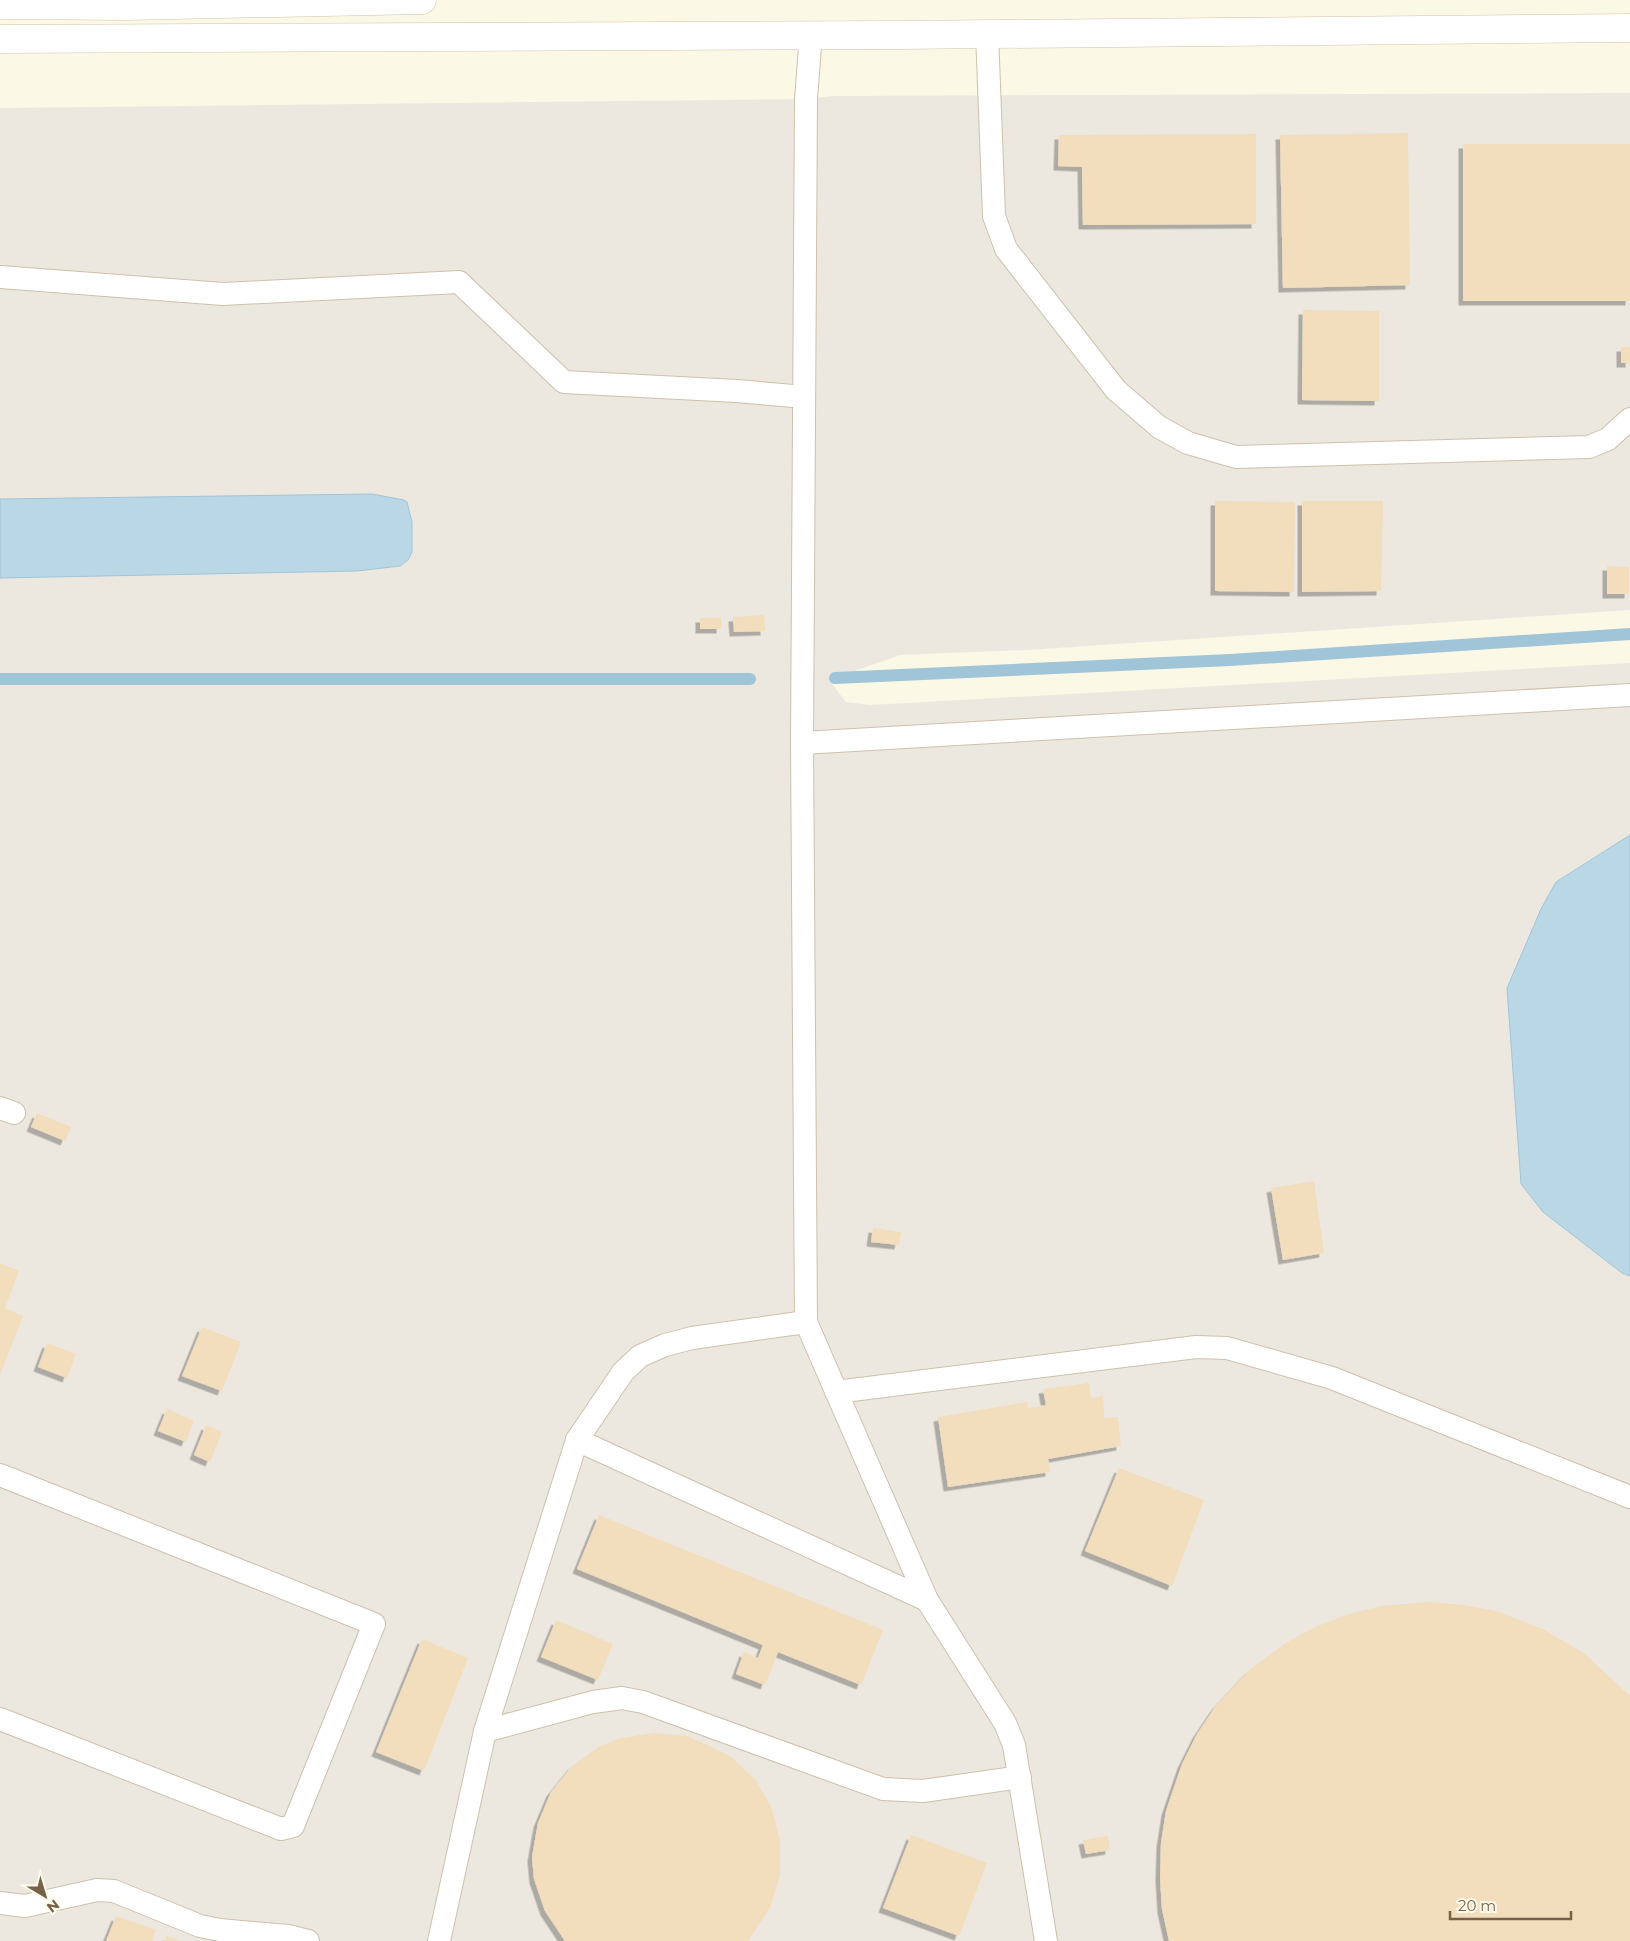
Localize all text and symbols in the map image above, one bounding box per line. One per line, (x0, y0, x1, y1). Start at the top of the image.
north arrow (20, 1871, 70, 1921)
scale bar (1450, 1888, 1571, 1920)
text: N (43, 1896, 63, 1917)
text: 20 m (1458, 1896, 1496, 1915)

